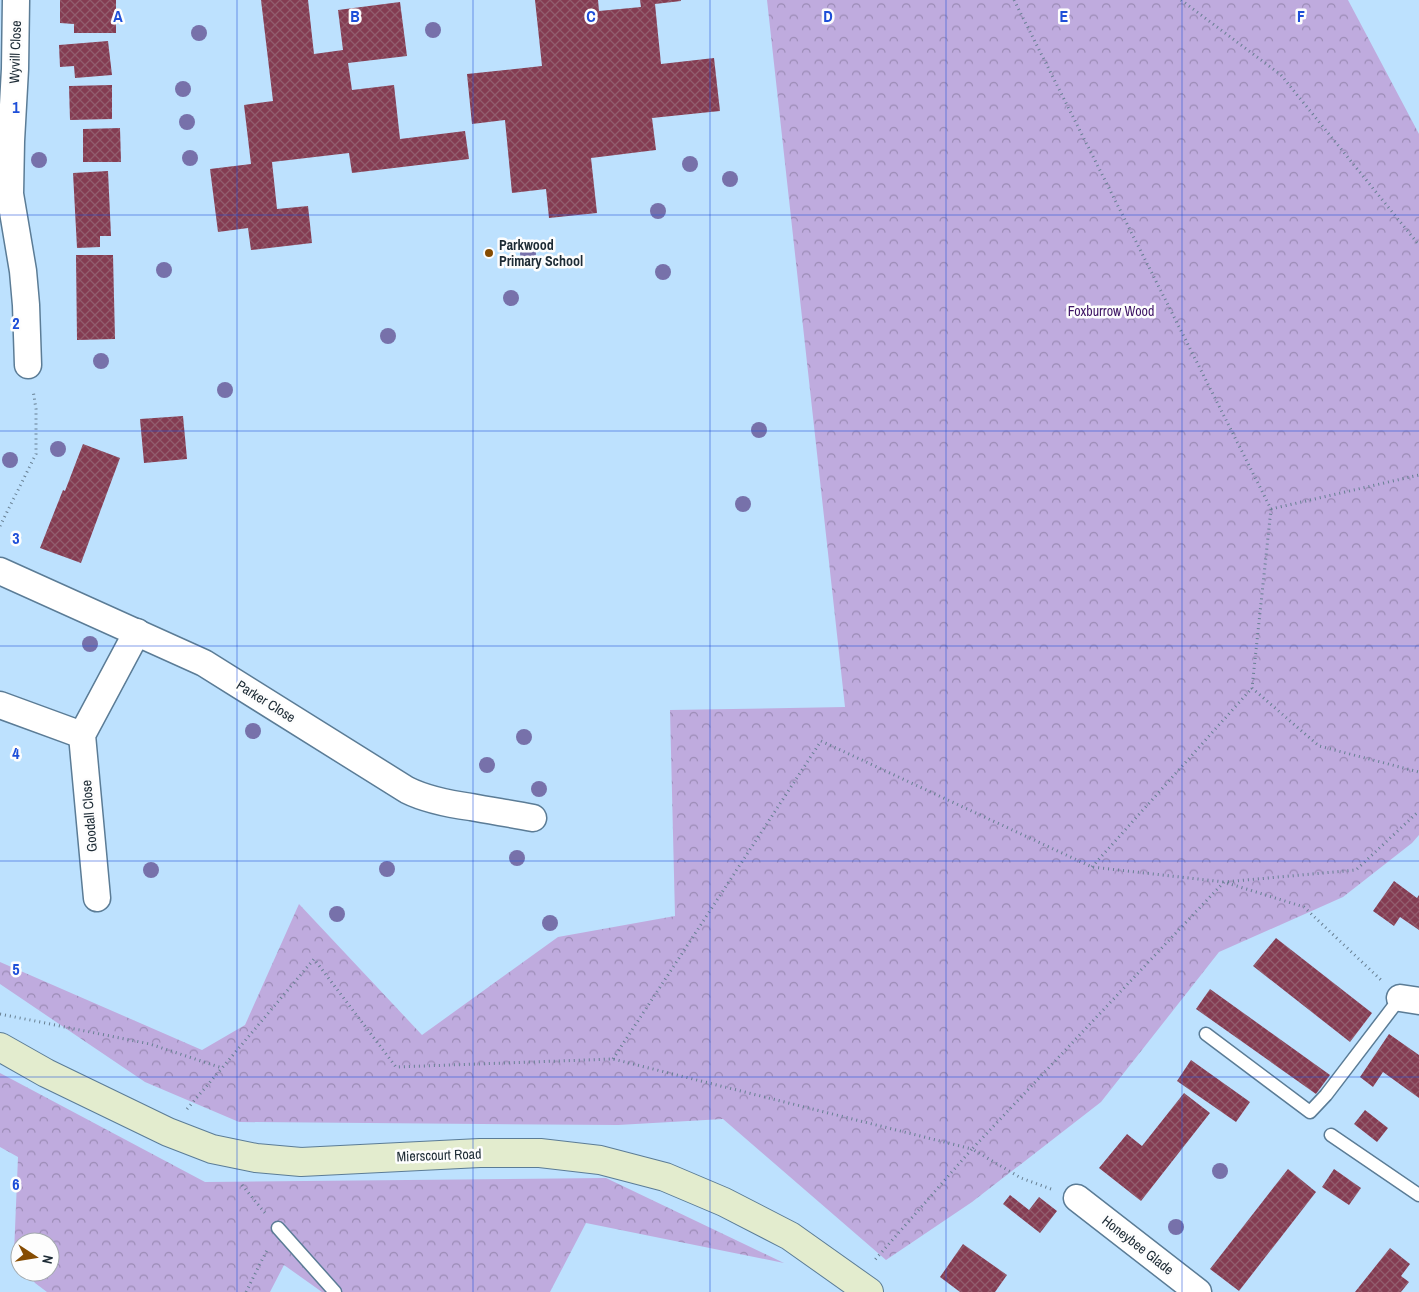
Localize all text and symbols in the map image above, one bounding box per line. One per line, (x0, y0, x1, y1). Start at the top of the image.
text: A (113, 5, 123, 27)
text: B (350, 5, 360, 27)
text: C (586, 5, 596, 27)
text: D (823, 5, 833, 27)
text: E (1060, 5, 1069, 27)
text: F (1297, 5, 1305, 27)
street label: Wyvill Close (5, 20, 25, 84)
text: 1 (12, 96, 20, 118)
place label: Parkwood Primary School (499, 236, 583, 270)
marker: Parkwood Primary School (483, 247, 495, 259)
park label: Foxburrow Wood (1068, 302, 1154, 320)
text: 2 (12, 312, 20, 334)
text: 3 (12, 527, 20, 549)
street label: Parker Close (233, 676, 299, 726)
text: 4 (12, 742, 20, 764)
street label: Goodall Close (77, 779, 101, 853)
text: 5 (12, 958, 20, 980)
street label: Mierscourt Road (396, 1145, 482, 1165)
text: 6 (12, 1173, 20, 1195)
street label: Honeybee Glade (1099, 1211, 1177, 1279)
north arrow (10, 1232, 60, 1282)
text: N (38, 1254, 57, 1266)

